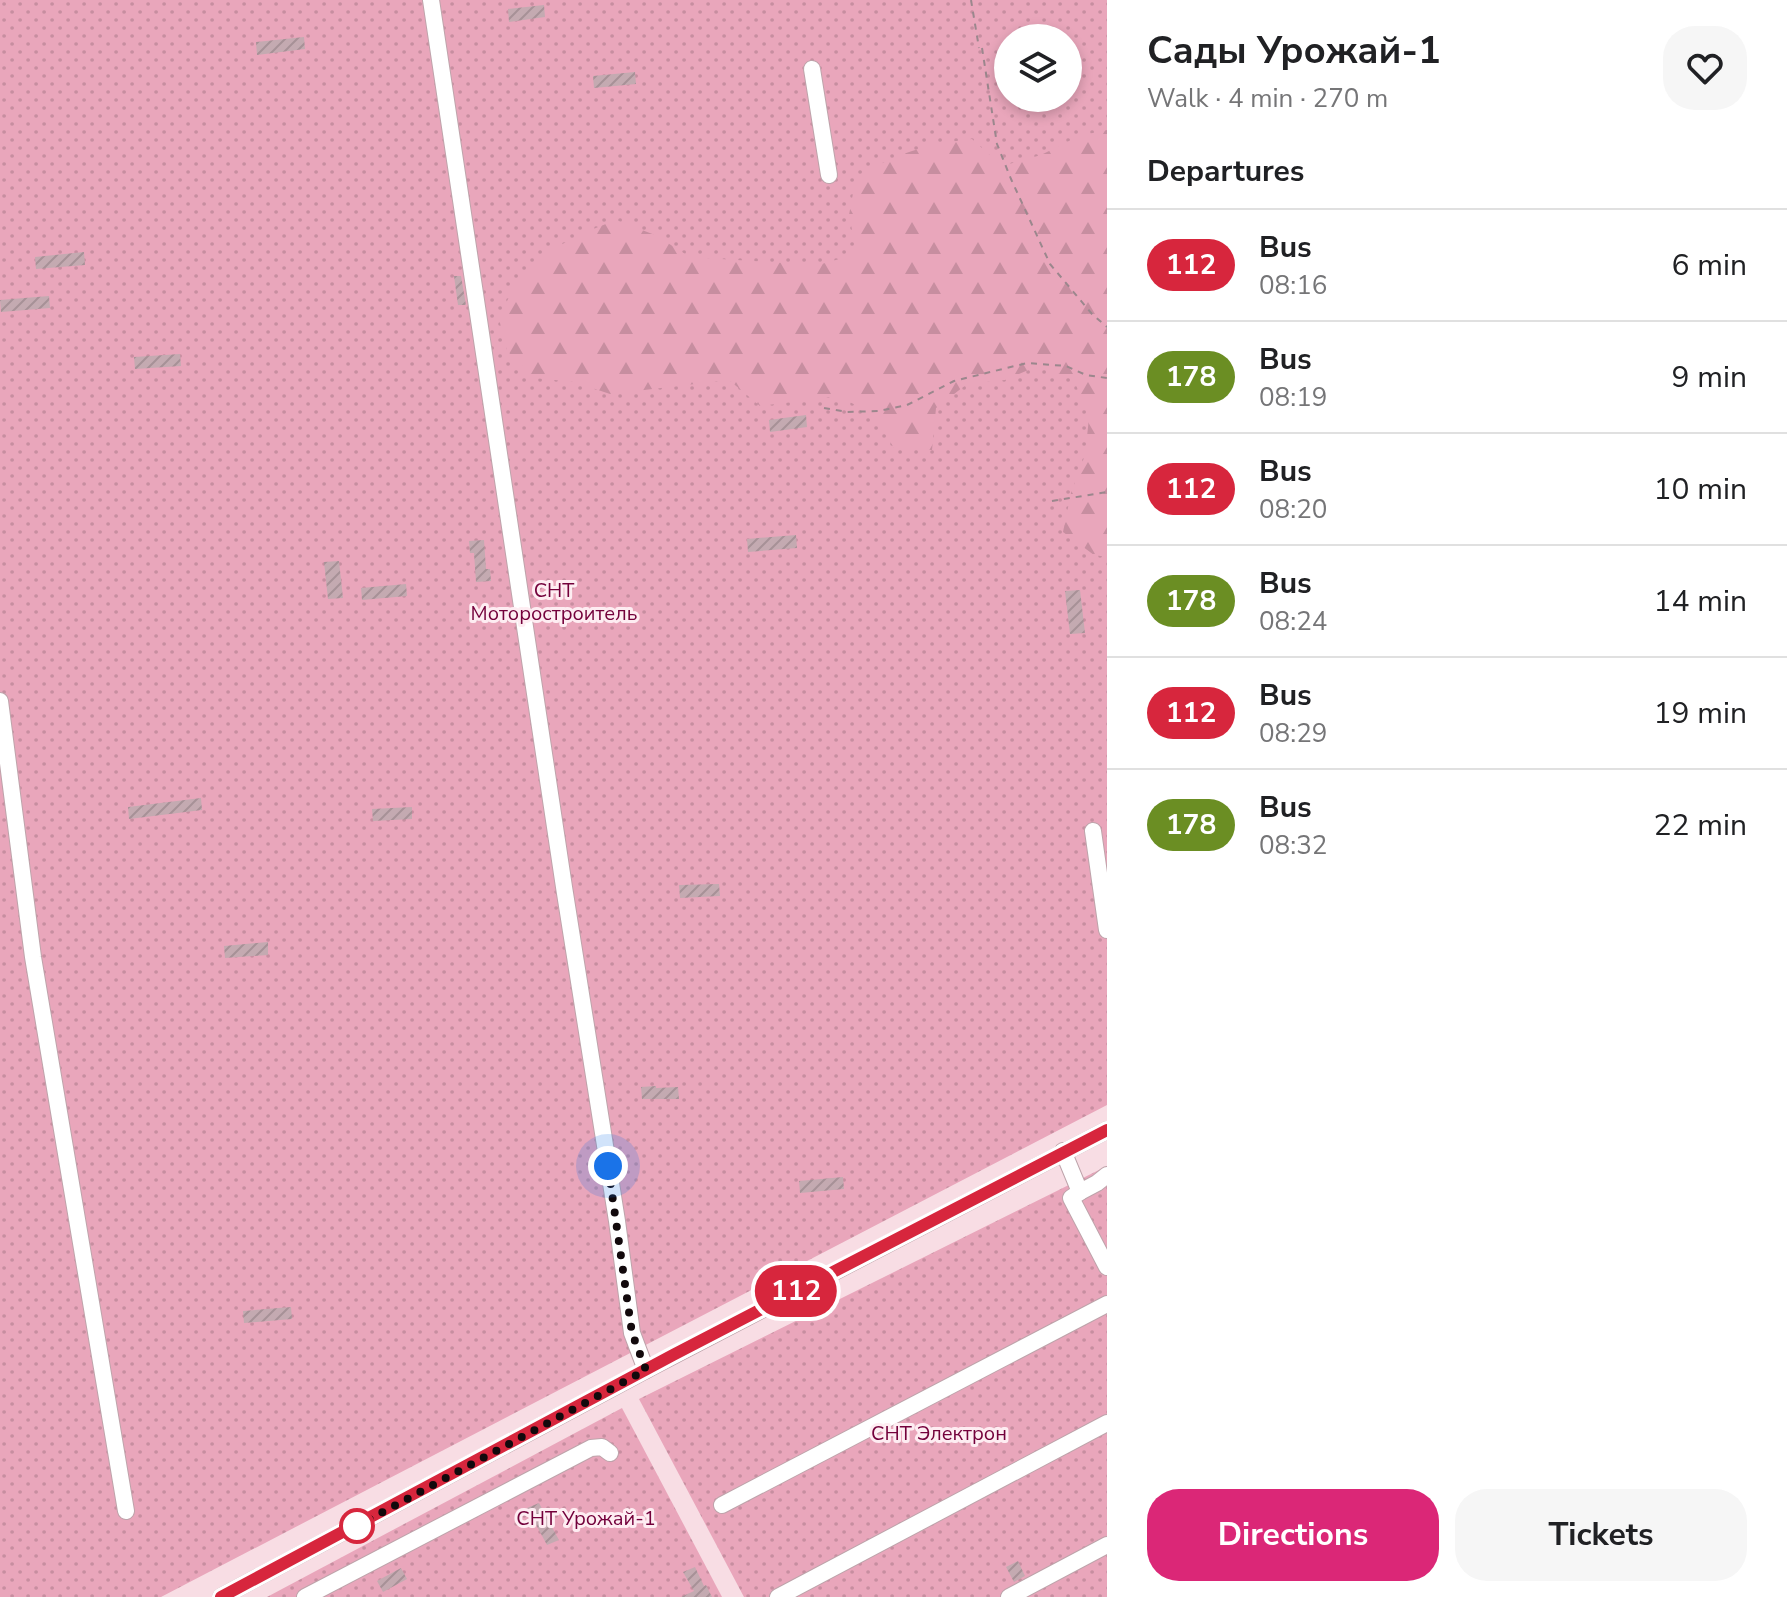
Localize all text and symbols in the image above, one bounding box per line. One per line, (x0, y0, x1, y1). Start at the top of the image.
map controls (994, 24, 1082, 112)
button: layers (994, 24, 1082, 112)
text: Сады Урожай-1 (1147, 25, 1441, 76)
button: heart (1663, 26, 1747, 110)
text: Walk · 4 min · 270 m (1147, 81, 1388, 116)
text: Departures (1147, 151, 1304, 192)
text: Bus (1259, 227, 1312, 268)
text: 6 min (1672, 245, 1747, 286)
text: 112 (1166, 246, 1216, 284)
text: 08:16 (1259, 268, 1327, 303)
text: Bus (1259, 339, 1312, 380)
text: 9 min (1672, 357, 1747, 398)
text: 178 (1166, 358, 1216, 396)
text: 08:19 (1259, 380, 1327, 415)
text: Bus (1259, 451, 1312, 492)
text: 10 min (1654, 469, 1747, 510)
text: 112 (1166, 470, 1216, 508)
text: 08:20 (1259, 492, 1327, 527)
text: Bus (1259, 563, 1312, 604)
park label: СНТ Моторостроитель (471, 577, 637, 627)
text: 14 min (1654, 581, 1747, 622)
text: 178 (1166, 582, 1216, 620)
text: 08:24 (1259, 604, 1327, 639)
text: Bus (1259, 675, 1312, 716)
text: 19 min (1654, 693, 1747, 734)
text: 112 (1166, 694, 1216, 732)
text: 08:29 (1259, 716, 1327, 751)
text: Bus (1259, 787, 1312, 828)
text: 22 min (1654, 805, 1747, 846)
text: 178 (1166, 806, 1216, 844)
text: 08:32 (1259, 828, 1327, 863)
your location (588, 1146, 628, 1186)
line badge: 112 (750, 1265, 842, 1317)
text: 112 (771, 1272, 821, 1310)
park label: СНТ Электрон (871, 1420, 1007, 1447)
button: Directions (1147, 1489, 1439, 1581)
button: Tickets (1455, 1489, 1747, 1581)
park label: СНТ Урожай-1 (516, 1505, 656, 1532)
unlabelled marker (340, 1509, 374, 1543)

